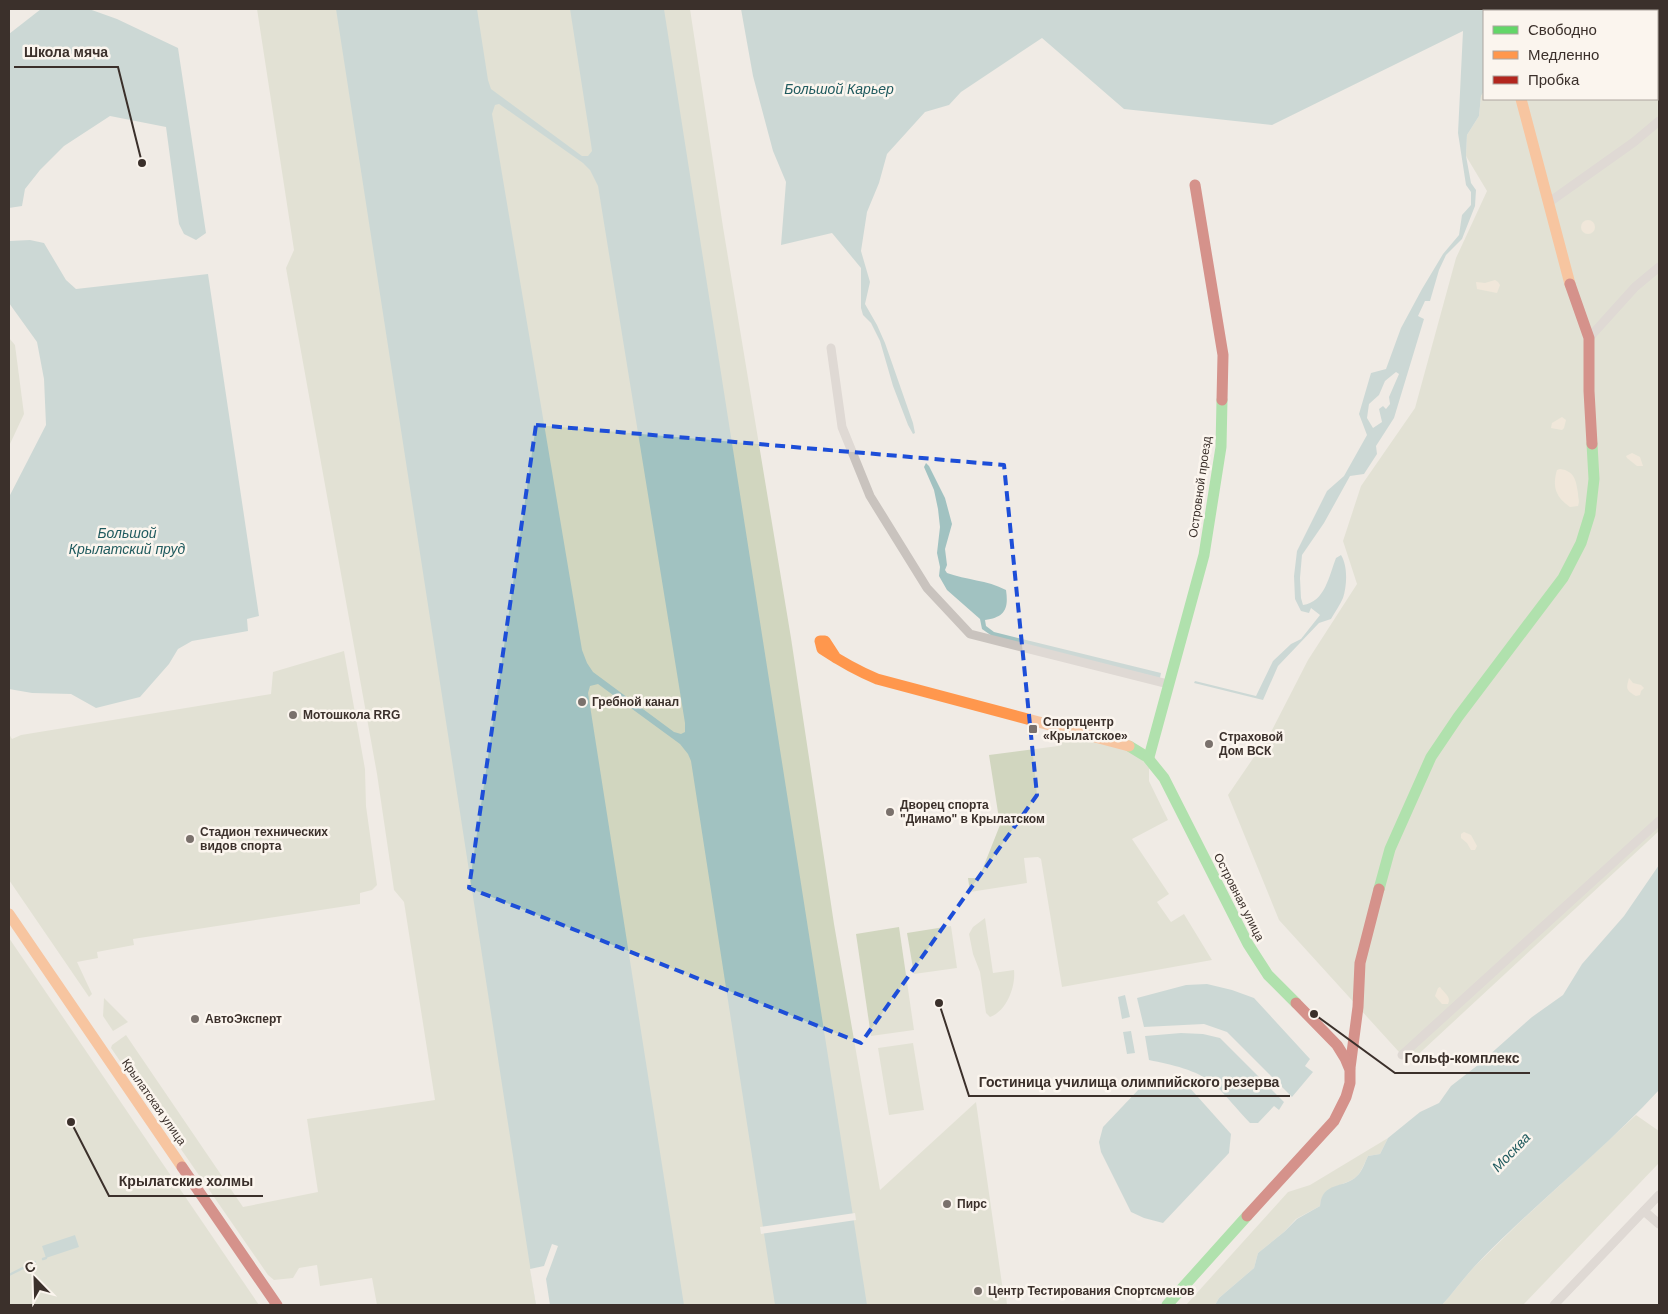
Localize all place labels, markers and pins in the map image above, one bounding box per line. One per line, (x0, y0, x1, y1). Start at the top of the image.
callout: Школа мяча (14, 38, 118, 67)
place label: Гребной канал (592, 695, 679, 709)
marker: Гребной канал (576, 696, 588, 708)
place label: Мотошкола RRG (303, 708, 400, 722)
marker: Мотошкола RRG (287, 709, 299, 721)
place label: Спортцентр «Крылатское» (1043, 715, 1128, 743)
marker: Спортцентр «Крылатское» (1027, 723, 1039, 735)
place label: Страховой Дом ВСК (1219, 730, 1283, 758)
marker: Страховой Дом ВСК (1203, 738, 1215, 750)
place label: Дворец спорта "Динамо" в Крылатском (900, 798, 1045, 826)
marker: Дворец спорта "Динамо" в Крылатском (884, 806, 896, 818)
place label: Стадион технических видов спорта (200, 825, 328, 853)
marker: Стадион технических видов спорта (184, 833, 196, 845)
place label: АвтоЭксперт (205, 1012, 282, 1026)
marker: АвтоЭксперт (189, 1013, 201, 1025)
callout: Гольф-комплекс (1395, 1044, 1530, 1073)
callout: Гостиница училища олимпийского резерва (969, 1067, 1290, 1096)
callout: Крылатские холмы (109, 1167, 263, 1196)
place label: Пирс (957, 1197, 987, 1211)
marker: Пирс (941, 1198, 953, 1210)
place label: Центр Тестирования Спортсменов (988, 1284, 1194, 1298)
marker: Центр Тестирования Спортсменов (972, 1285, 984, 1297)

